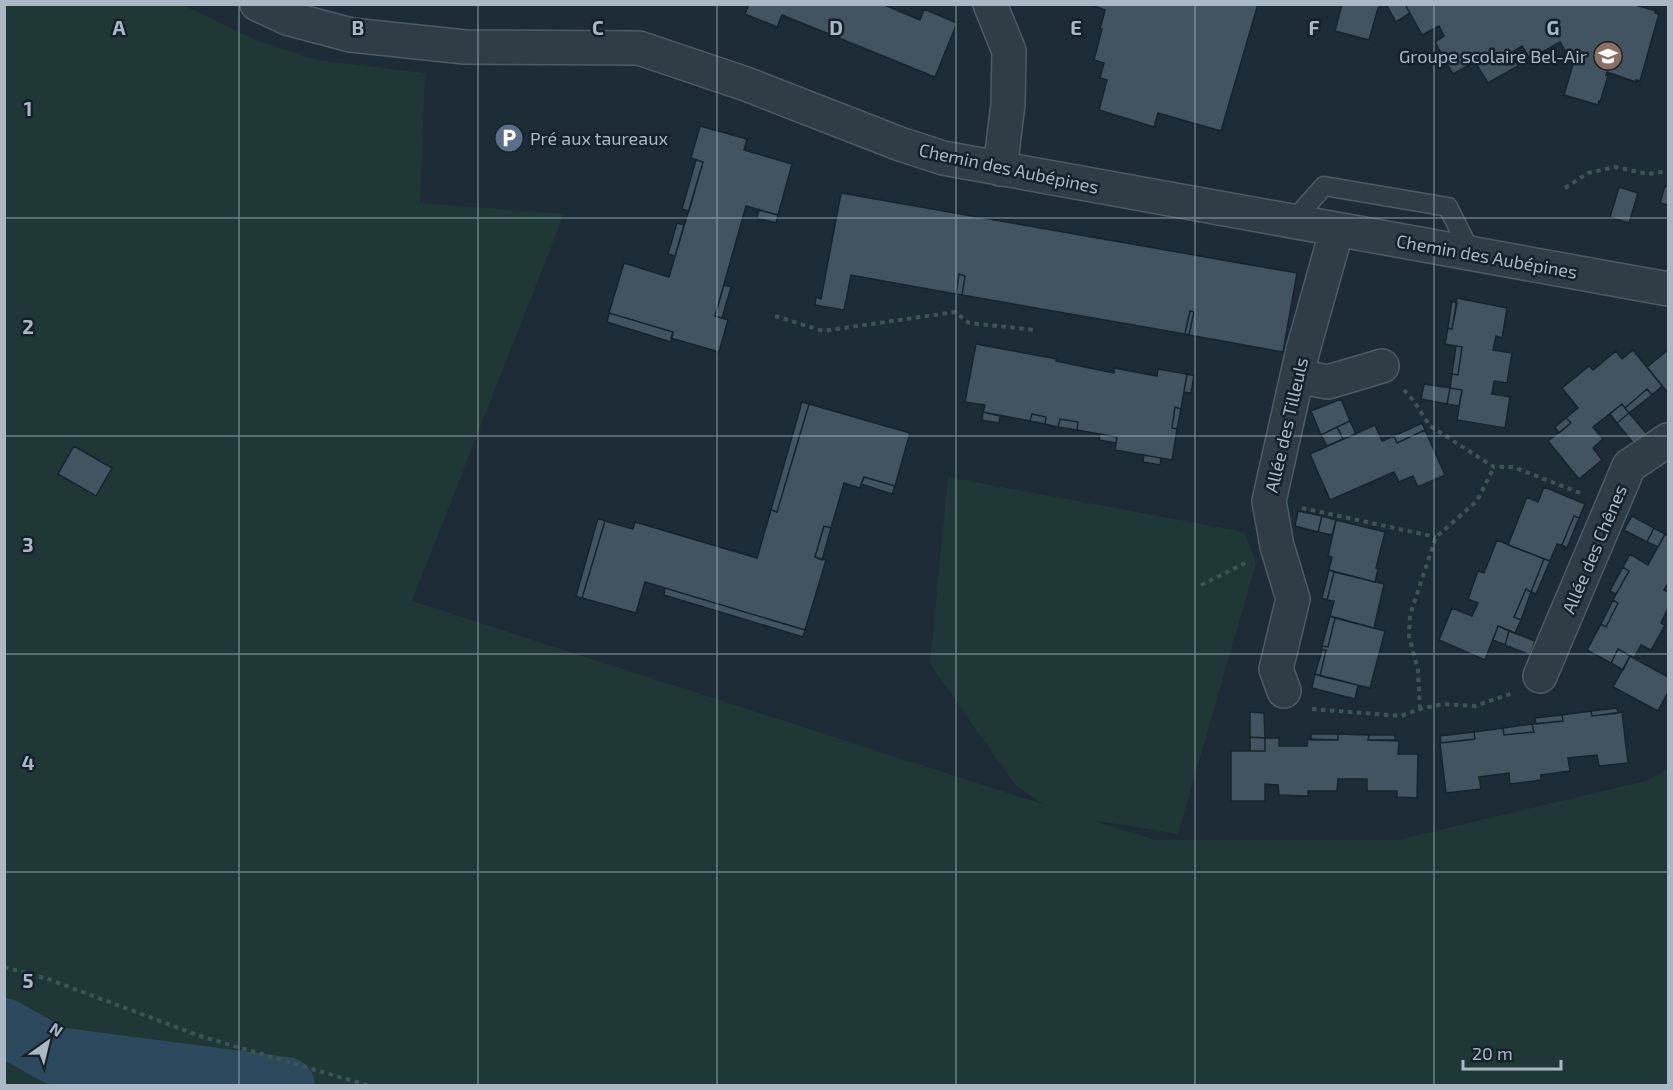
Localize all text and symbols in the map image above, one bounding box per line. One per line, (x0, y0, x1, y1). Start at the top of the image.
text: A (112, 15, 126, 39)
text: B (352, 15, 364, 39)
text: C (592, 15, 604, 39)
text: D (829, 15, 843, 39)
text: E (1070, 15, 1082, 39)
text: F (1308, 15, 1320, 39)
text: G (1547, 15, 1559, 39)
school or university icon: Groupe scolaire Bel-Air (1592, 40, 1624, 72)
place label: Groupe scolaire Bel-Air (1399, 45, 1587, 67)
text: 1 (24, 96, 32, 120)
parking icon: Pré aux taureaux (493, 122, 525, 154)
place label: Pré aux taureaux (530, 127, 668, 149)
street label: Chemin des Aubépines (917, 138, 1101, 198)
street label: Chemin des Aubépines (1395, 229, 1579, 283)
text: 2 (22, 314, 34, 338)
street label: Allée des Tilleuls (1260, 355, 1312, 495)
street label: Allée des Chênes (1557, 481, 1631, 617)
text: 3 (22, 532, 34, 556)
text: 4 (22, 750, 35, 774)
text: 5 (22, 968, 34, 992)
north arrow (18, 1012, 78, 1072)
text: N (47, 1018, 67, 1040)
scale bar (1463, 1033, 1560, 1071)
text: 20 m (1472, 1042, 1513, 1064)

